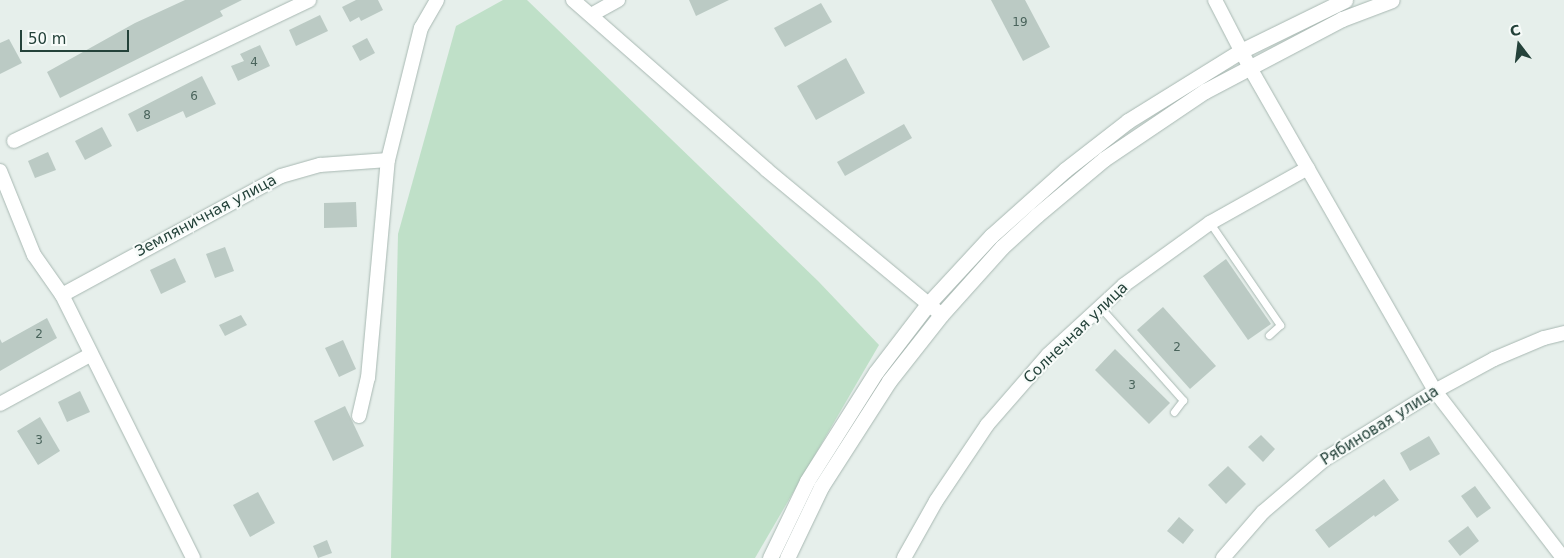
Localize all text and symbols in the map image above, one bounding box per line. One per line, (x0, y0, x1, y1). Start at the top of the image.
house number: 19 (1012, 16, 1028, 30)
scale bar (22, 20, 131, 52)
north arrow (1494, 20, 1544, 70)
text: С (1508, 21, 1522, 40)
text: 50 m (28, 30, 66, 48)
house number: 4 (250, 56, 258, 70)
house number: 6 (190, 90, 198, 104)
house number: 8 (143, 109, 151, 123)
street label: Земляничная улица (132, 171, 280, 261)
street label: Солнечная улица (1020, 279, 1132, 387)
house number: 2 (35, 328, 43, 342)
house number: 2 (1173, 341, 1181, 355)
house number: 3 (1128, 379, 1136, 393)
street label: Рябиновая улица (1318, 382, 1442, 470)
house number: 3 (35, 434, 43, 448)

